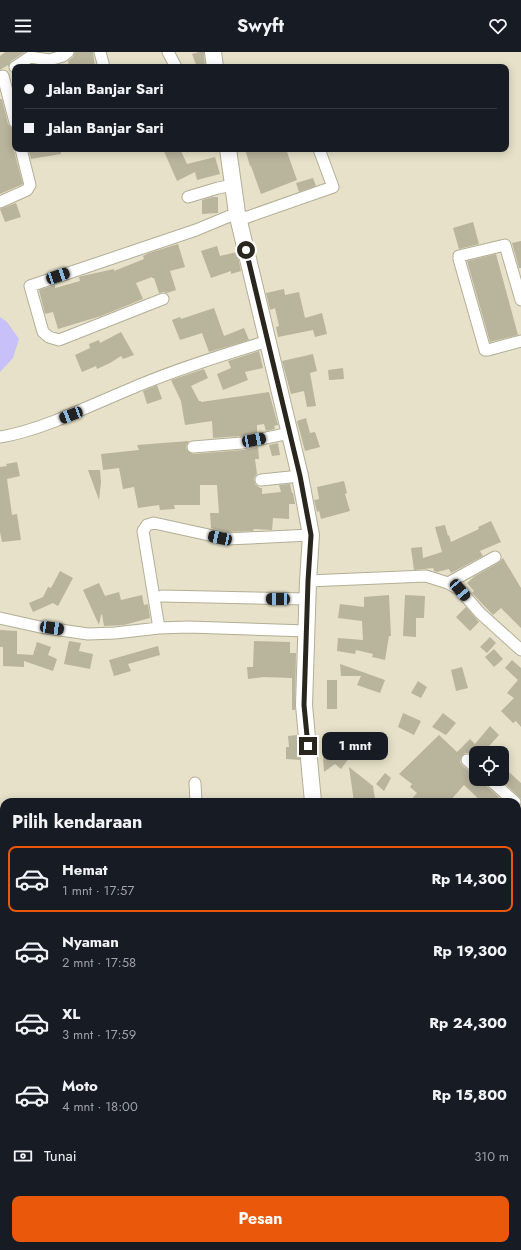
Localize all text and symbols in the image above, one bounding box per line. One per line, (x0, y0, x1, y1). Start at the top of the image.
text: Swyft (237, 13, 284, 39)
icon: menu (12, 15, 34, 37)
icon: heart (487, 15, 509, 37)
text: Jalan Banjar Sari (48, 78, 164, 100)
text: Jalan Banjar Sari (48, 117, 164, 139)
route start (237, 241, 255, 259)
car (45, 266, 71, 286)
car (58, 405, 84, 425)
car (241, 432, 267, 448)
car (207, 530, 233, 546)
car (448, 577, 472, 603)
car (266, 593, 290, 605)
car (39, 620, 65, 636)
callout: 1 mnt (322, 732, 388, 760)
text: 1 mnt (339, 736, 371, 755)
route end (299, 737, 317, 755)
map controls (469, 746, 509, 786)
button: locate (469, 746, 509, 786)
text: Pilih kendaraan (12, 809, 142, 835)
text: Hemat (62, 859, 108, 881)
icon: car (14, 861, 50, 897)
text: Rp 14,300 (431, 868, 507, 890)
text: 1 mnt · 17:57 (62, 881, 134, 900)
text: Nyaman (62, 931, 119, 953)
icon: car (14, 933, 50, 969)
text: Rp 19,300 (433, 940, 507, 962)
text: 2 mnt · 17:58 (62, 953, 136, 972)
text: XL (62, 1003, 80, 1025)
icon: car (14, 1005, 50, 1041)
text: Rp 24,300 (429, 1012, 507, 1034)
text: 3 mnt · 17:59 (62, 1025, 136, 1044)
text: Moto (62, 1075, 98, 1097)
icon: car (14, 1077, 50, 1113)
text: Rp 15,800 (432, 1084, 507, 1106)
text: 4 mnt · 18:00 (62, 1097, 138, 1116)
icon: cash (12, 1145, 34, 1167)
text: Tunai (44, 1145, 77, 1167)
text: 310 m (474, 1147, 509, 1166)
button: Pesan (12, 1196, 509, 1242)

